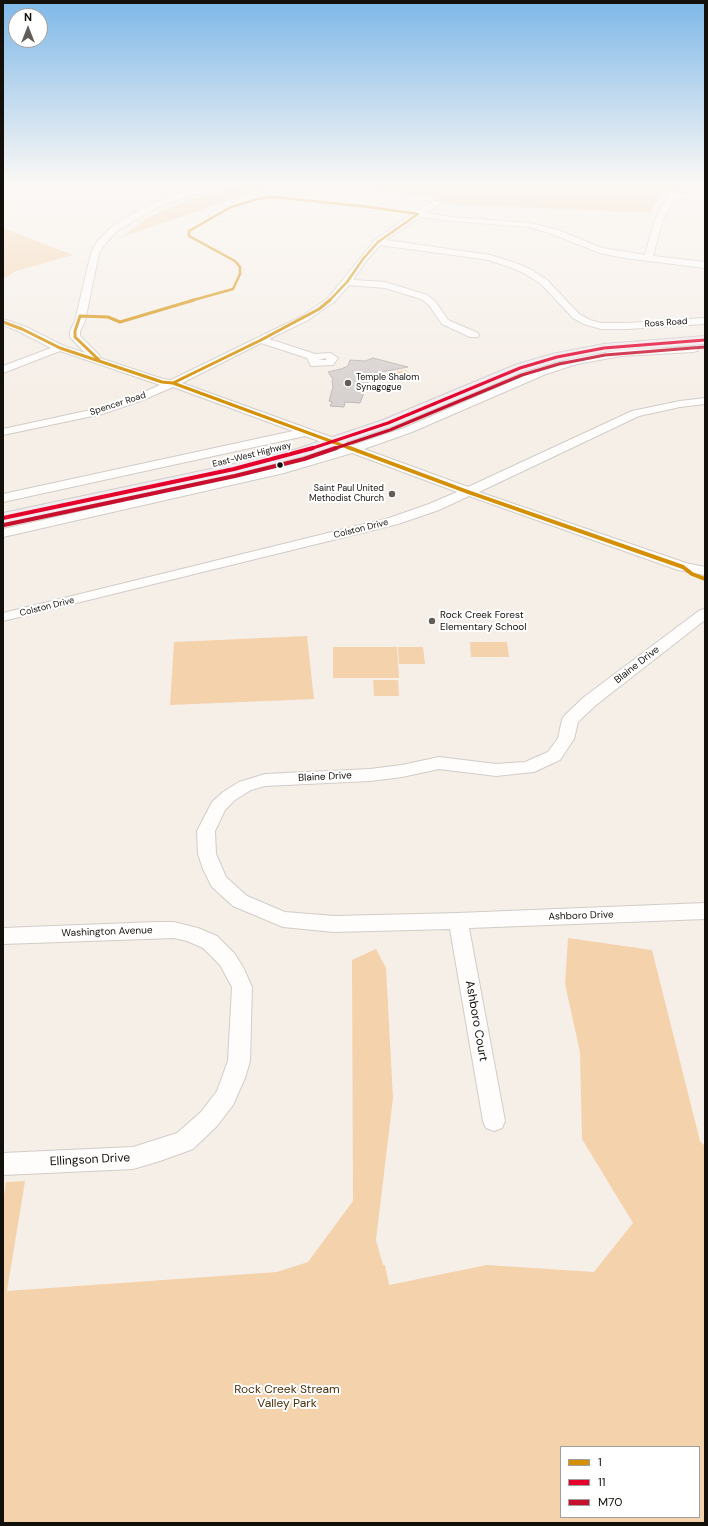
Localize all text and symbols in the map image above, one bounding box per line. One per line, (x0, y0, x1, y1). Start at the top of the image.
north arrow (8, 8, 48, 48)
text: N (24, 10, 32, 24)
street label: Ross Road (644, 316, 688, 330)
place label: Temple Shalom Synagogue (356, 373, 419, 394)
marker: Temple Shalom Synagogue (343, 378, 353, 388)
street label: Spencer Road (89, 390, 147, 418)
street label: East-West Highway (211, 440, 293, 470)
unlabelled marker (275, 460, 285, 470)
place label: Saint Paul United Methodist Church (309, 484, 384, 505)
marker: Saint Paul United Methodist Church (387, 489, 397, 499)
street label: Colston Drive (333, 517, 389, 541)
street label: Colston Drive (19, 595, 75, 619)
place label: Rock Creek Forest Elementary School (440, 609, 527, 632)
marker: Rock Creek Forest Elementary School (427, 616, 437, 626)
street label: Blaine Drive (612, 644, 662, 686)
street label: Blaine Drive (298, 770, 352, 784)
street label: Ashboro Drive (548, 909, 614, 923)
street label: Washington Avenue (61, 924, 153, 940)
street label: Ashboro Court (462, 979, 490, 1063)
street label: Ellingson Drive (50, 1151, 130, 1169)
park label: Rock Creek Stream Valley Park (234, 1383, 340, 1411)
legend (560, 1446, 700, 1518)
text: 1 (598, 1454, 602, 1470)
text: 11 (598, 1474, 606, 1490)
text: M70 (598, 1494, 623, 1510)

